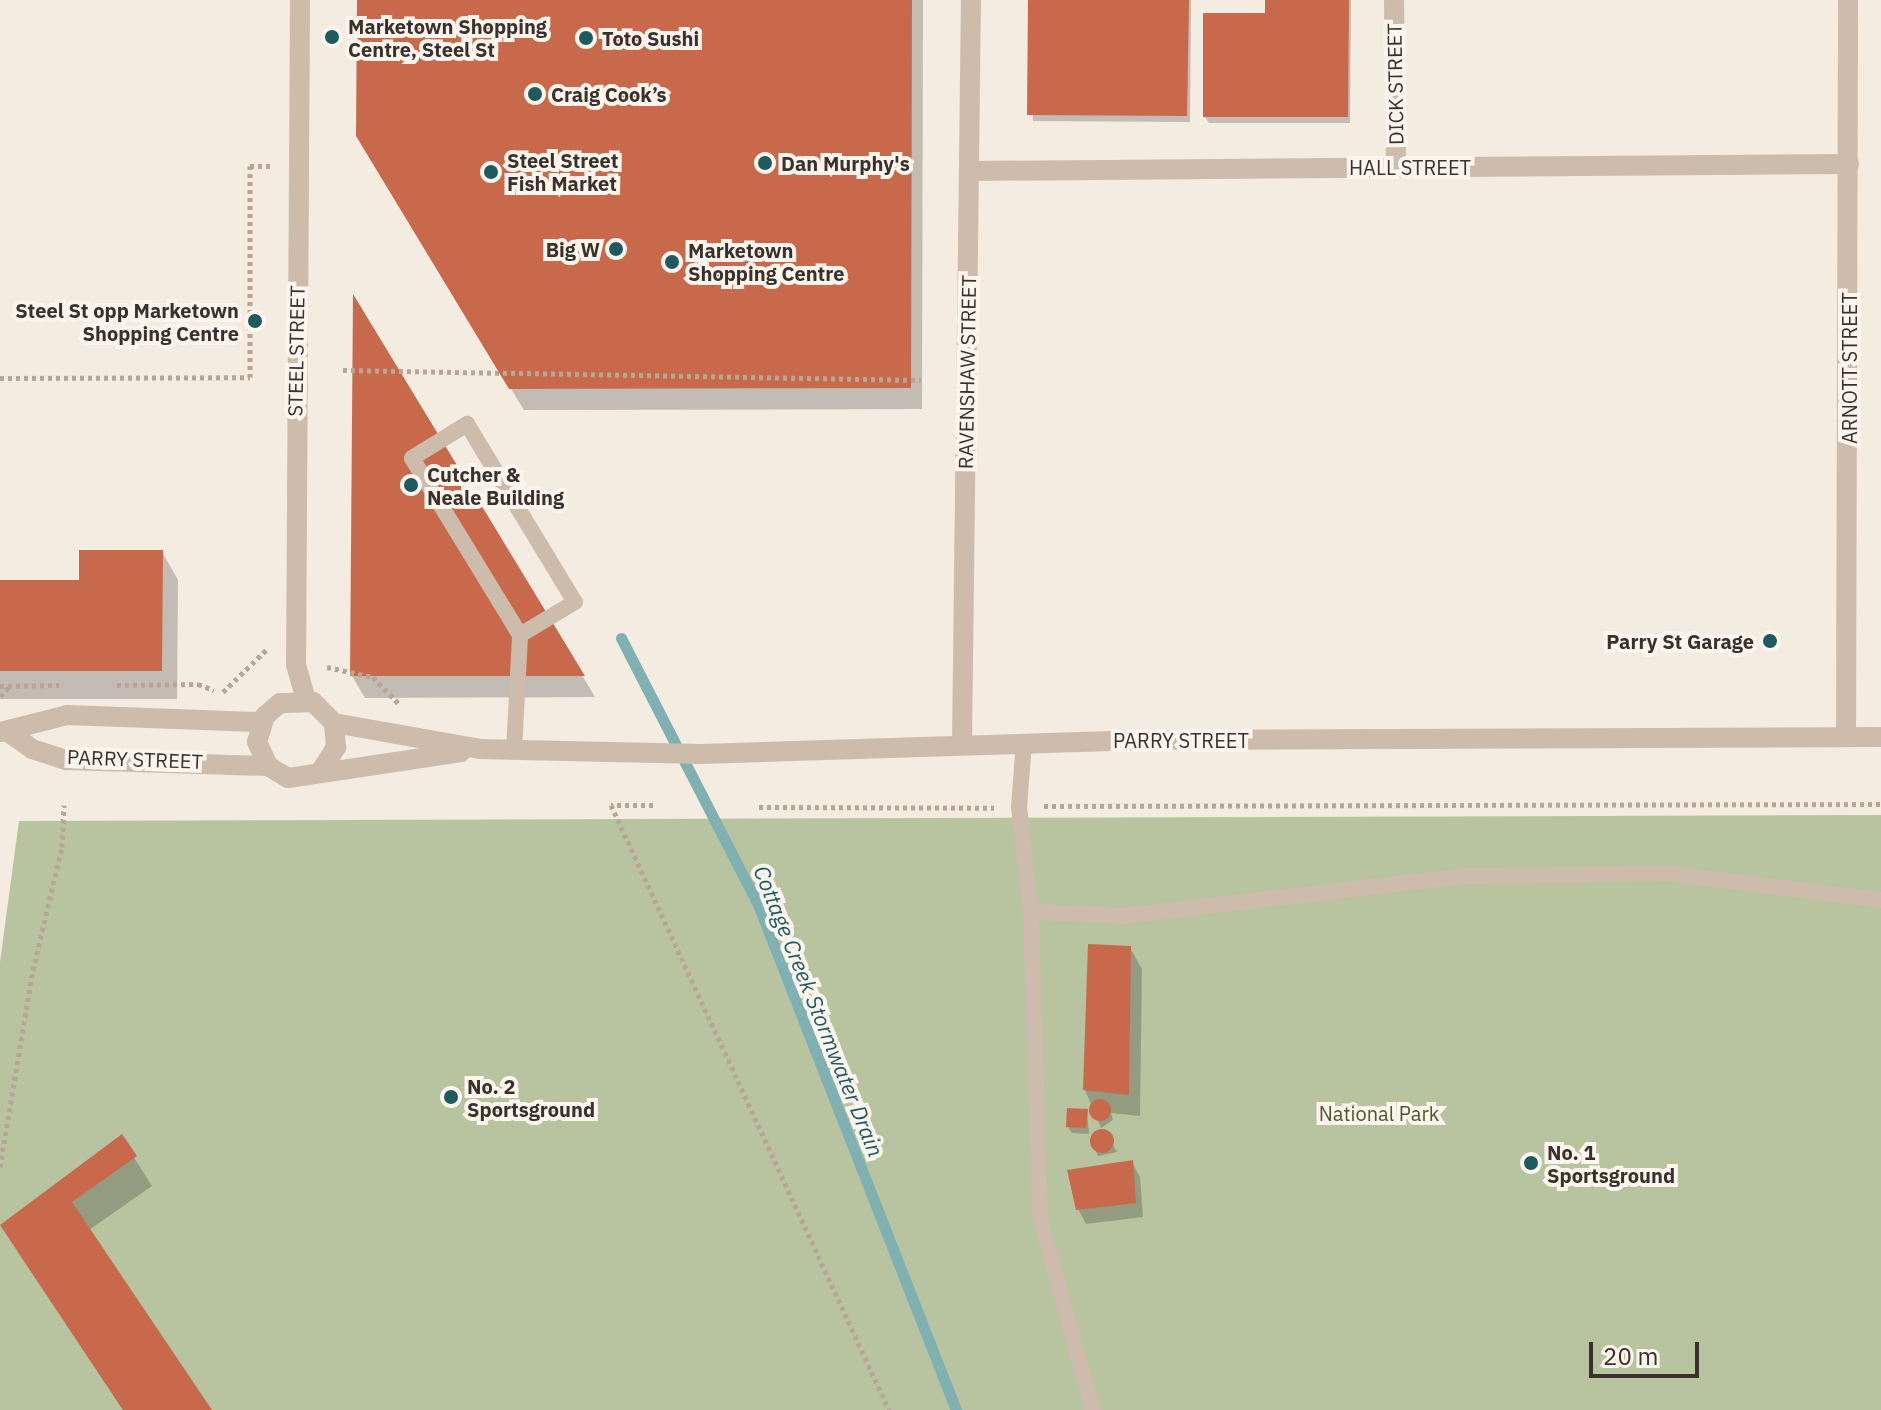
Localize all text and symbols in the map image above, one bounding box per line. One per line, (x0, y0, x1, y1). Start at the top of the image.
place label: Marketown Shopping Centre, Steel St (348, 14, 547, 61)
street label: DICK STREET (1382, 23, 1408, 145)
place label: Toto Sushi (602, 26, 699, 50)
marker: Marketown Shopping Centre, Steel St (323, 28, 341, 46)
marker: Toto Sushi (577, 29, 595, 47)
place label: Craig Cook’s (551, 82, 667, 106)
marker: Craig Cook’s (526, 85, 544, 103)
place label: Steel Street Fish Market (507, 148, 618, 195)
place label: Dan Murphy's (781, 151, 910, 175)
marker: Dan Murphy's (756, 154, 774, 172)
street label: HALL STREET (1349, 155, 1471, 179)
marker: Steel Street Fish Market (482, 163, 500, 181)
place label: Big W (546, 237, 600, 261)
place label: Marketown Shopping Centre (688, 238, 844, 285)
marker: Big W (607, 240, 625, 258)
marker: Marketown Shopping Centre (663, 253, 681, 271)
street label: RAVENSHAW STREET (953, 275, 981, 469)
street label: STEEL STREET (283, 285, 309, 417)
street label: ARNOTT STREET (1837, 292, 1861, 444)
place label: Steel St opp Marketown Shopping Centre (15, 298, 239, 345)
marker: Steel St opp Marketown Shopping Centre (246, 312, 264, 330)
place label: Cutcher & Neale Building (427, 462, 564, 509)
marker: Cutcher & Neale Building (402, 476, 420, 494)
place label: Parry St Garage (1606, 629, 1754, 653)
marker: Parry St Garage (1761, 632, 1779, 650)
street label: PARRY STREET (1113, 728, 1249, 752)
street label: PARRY STREET (67, 745, 203, 773)
water label: Cottage Creek Stormwater Drain (748, 862, 890, 1160)
place label: No. 2 Sportsground (467, 1074, 595, 1121)
marker: No. 2 Sportsground (442, 1088, 460, 1106)
park label: National Park (1319, 1101, 1439, 1125)
place label: No. 1 Sportsground (1547, 1140, 1675, 1187)
marker: No. 1 Sportsground (1522, 1154, 1540, 1172)
scale bar (1593, 1326, 1703, 1376)
text: 20 m (1603, 1340, 1658, 1372)

